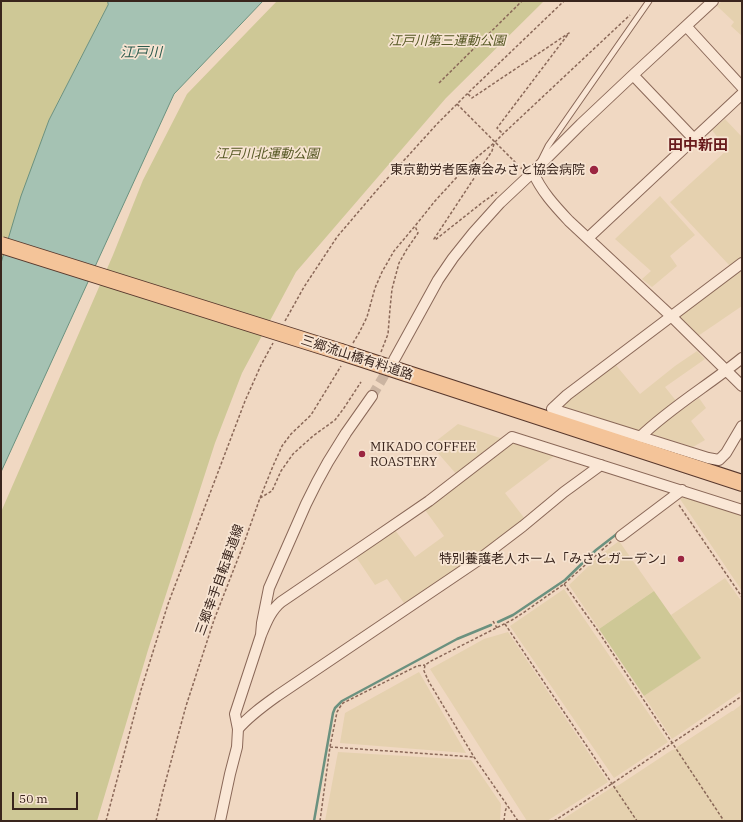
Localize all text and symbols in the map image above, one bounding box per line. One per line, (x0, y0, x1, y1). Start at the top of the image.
park label: 江戸川第三運動公園 (389, 33, 505, 49)
water label: 江戸川 (120, 45, 162, 61)
district label: 田中新田 (668, 137, 728, 155)
park label: 江戸川北運動公園 (215, 146, 319, 162)
place label: 東京勤労者医療会みさと協会病院 (390, 162, 585, 178)
marker: 東京勤労者医療会みさと協会病院 (588, 164, 600, 176)
street label: 三郷流山橋有料道路 (299, 333, 415, 383)
place label: MIKADO COFFEE ROASTERY (370, 439, 476, 470)
marker: MIKADO COFFEE ROASTERY (357, 449, 367, 459)
street label: 三郷幸手自転車道線 (193, 522, 247, 638)
place label: 特別養護老人ホーム「みさとガーデン」 (439, 551, 673, 567)
marker: 特別養護老人ホーム「みさとガーデン」 (676, 554, 686, 564)
scale bar (14, 784, 80, 810)
text: 50 m (19, 791, 48, 806)

